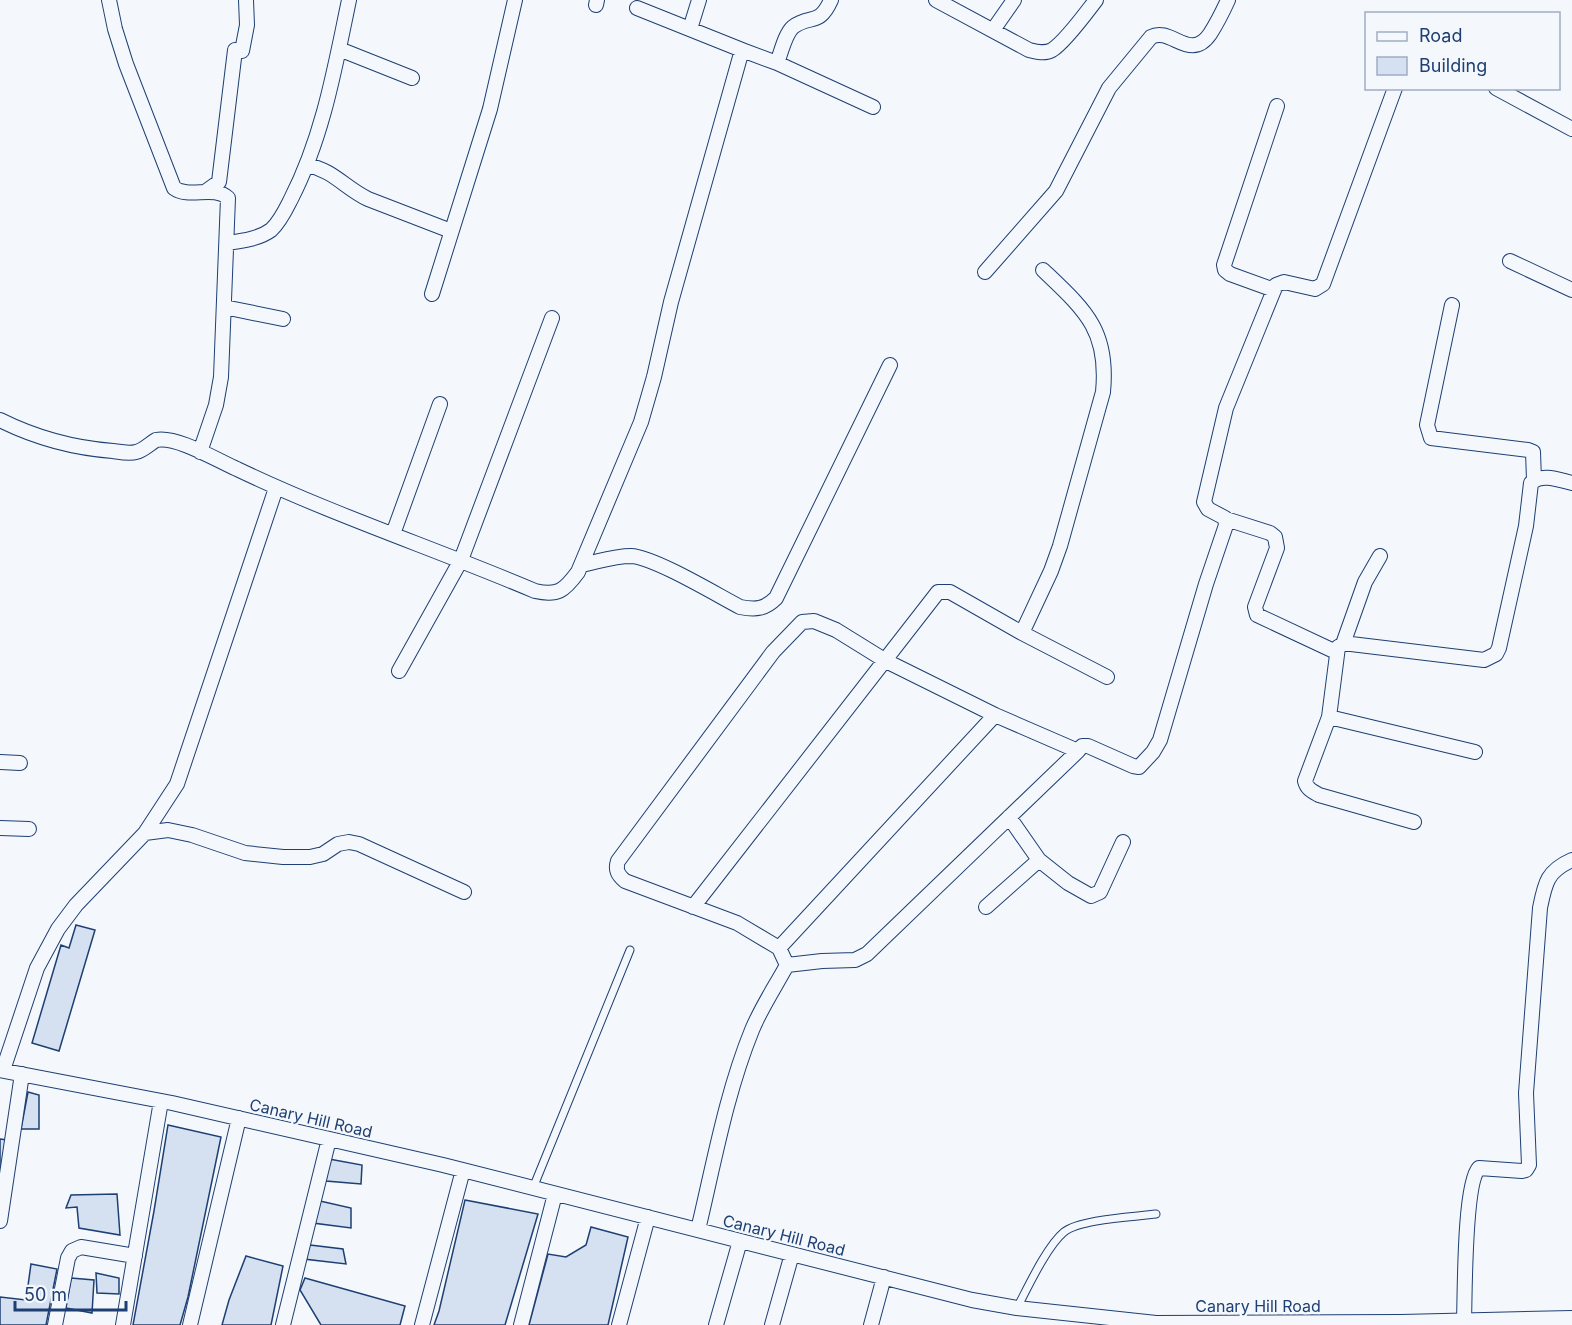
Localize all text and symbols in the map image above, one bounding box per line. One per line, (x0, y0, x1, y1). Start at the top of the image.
legend (1365, 12, 1560, 90)
text: Road (1419, 25, 1462, 46)
text: Building (1419, 55, 1487, 76)
street label: Canary Hill Road (248, 1094, 374, 1142)
street label: Canary Hill Road (721, 1210, 847, 1260)
scale bar (15, 1274, 126, 1312)
text: 50 m (24, 1284, 67, 1305)
street label: Canary Hill Road (1195, 1296, 1321, 1316)

